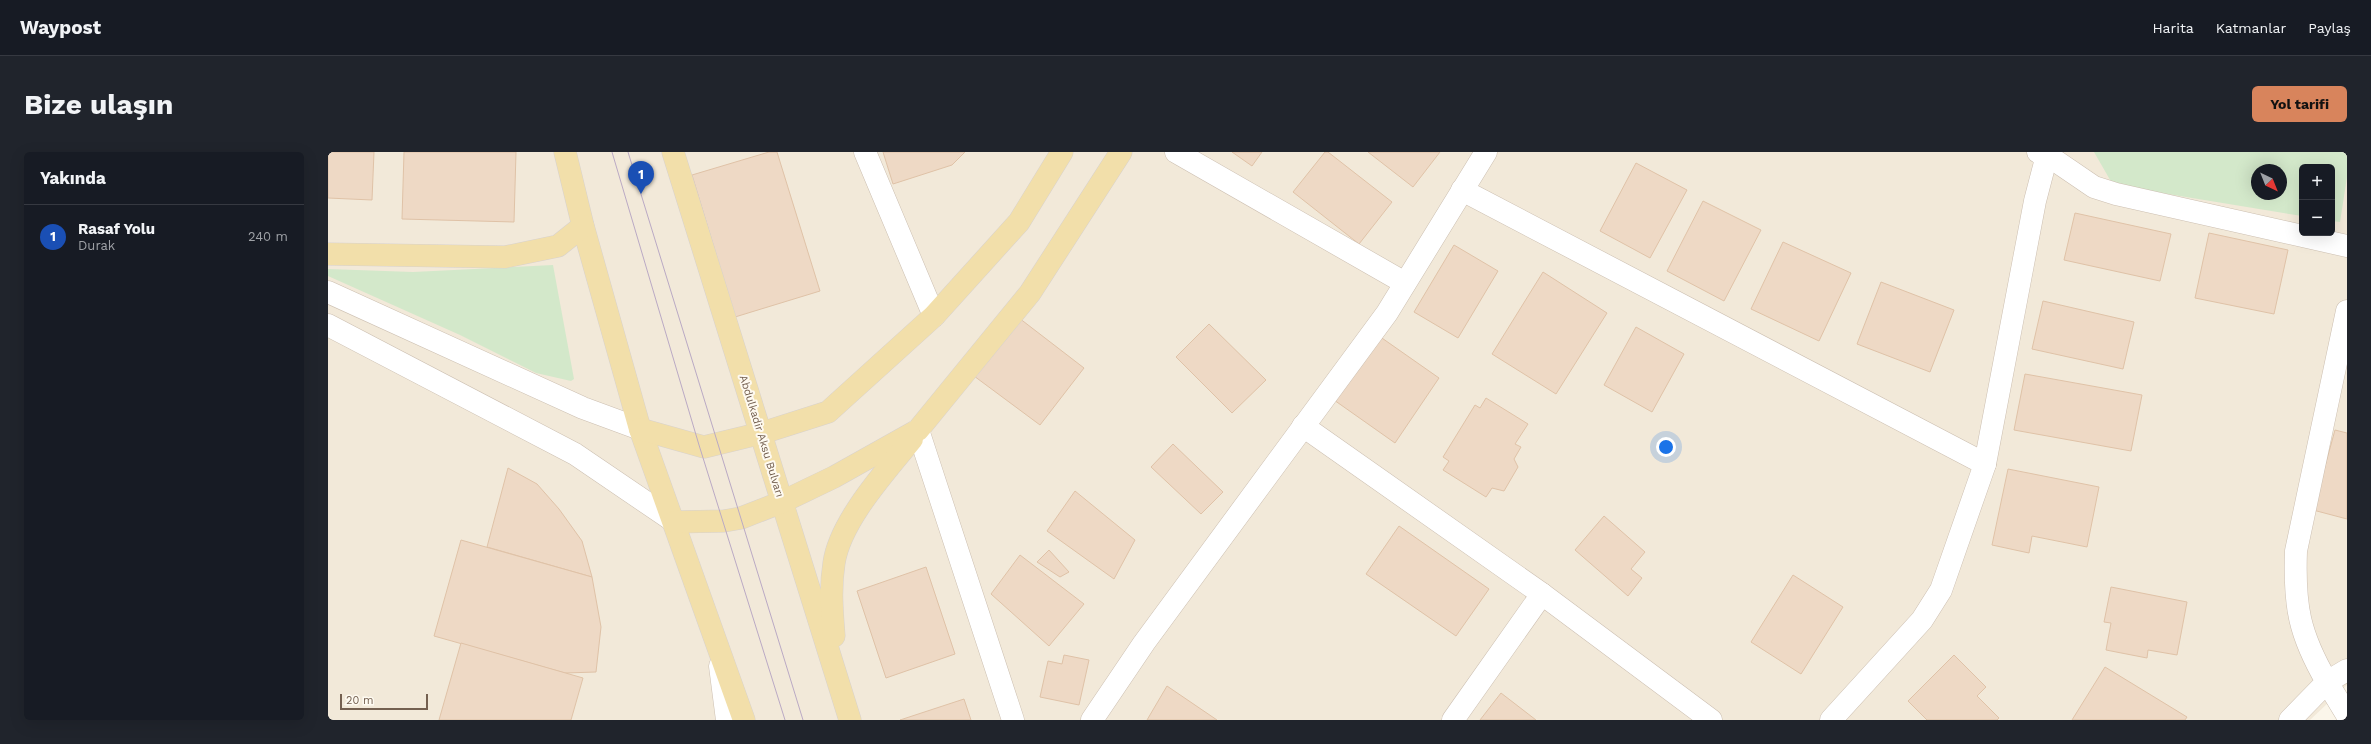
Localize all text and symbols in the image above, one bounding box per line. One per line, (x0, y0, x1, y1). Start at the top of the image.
text: Waypost (20, 16, 101, 39)
text: Harita (2152, 20, 2194, 36)
text: Katmanlar (2216, 20, 2286, 36)
text: Paylaş (2308, 20, 2351, 36)
button: Yol tarifi (2252, 86, 2347, 122)
text: Bize ulaşın (24, 88, 173, 121)
pin: 1 (628, 161, 654, 194)
north arrow (2251, 164, 2287, 200)
map controls (2299, 164, 2335, 236)
button: + (2299, 164, 2335, 200)
text: Yakında (40, 168, 106, 188)
button: − (2299, 200, 2335, 236)
text: Rasaf Yolu (78, 220, 155, 238)
text: 1 (50, 229, 56, 244)
text: 240 m (248, 229, 288, 244)
text: Durak (78, 238, 115, 253)
street label: Abdulkadir Aksu Bulvarı (737, 374, 786, 499)
your location (1656, 437, 1676, 457)
scale bar (340, 692, 428, 711)
text: 20 m (346, 694, 374, 707)

